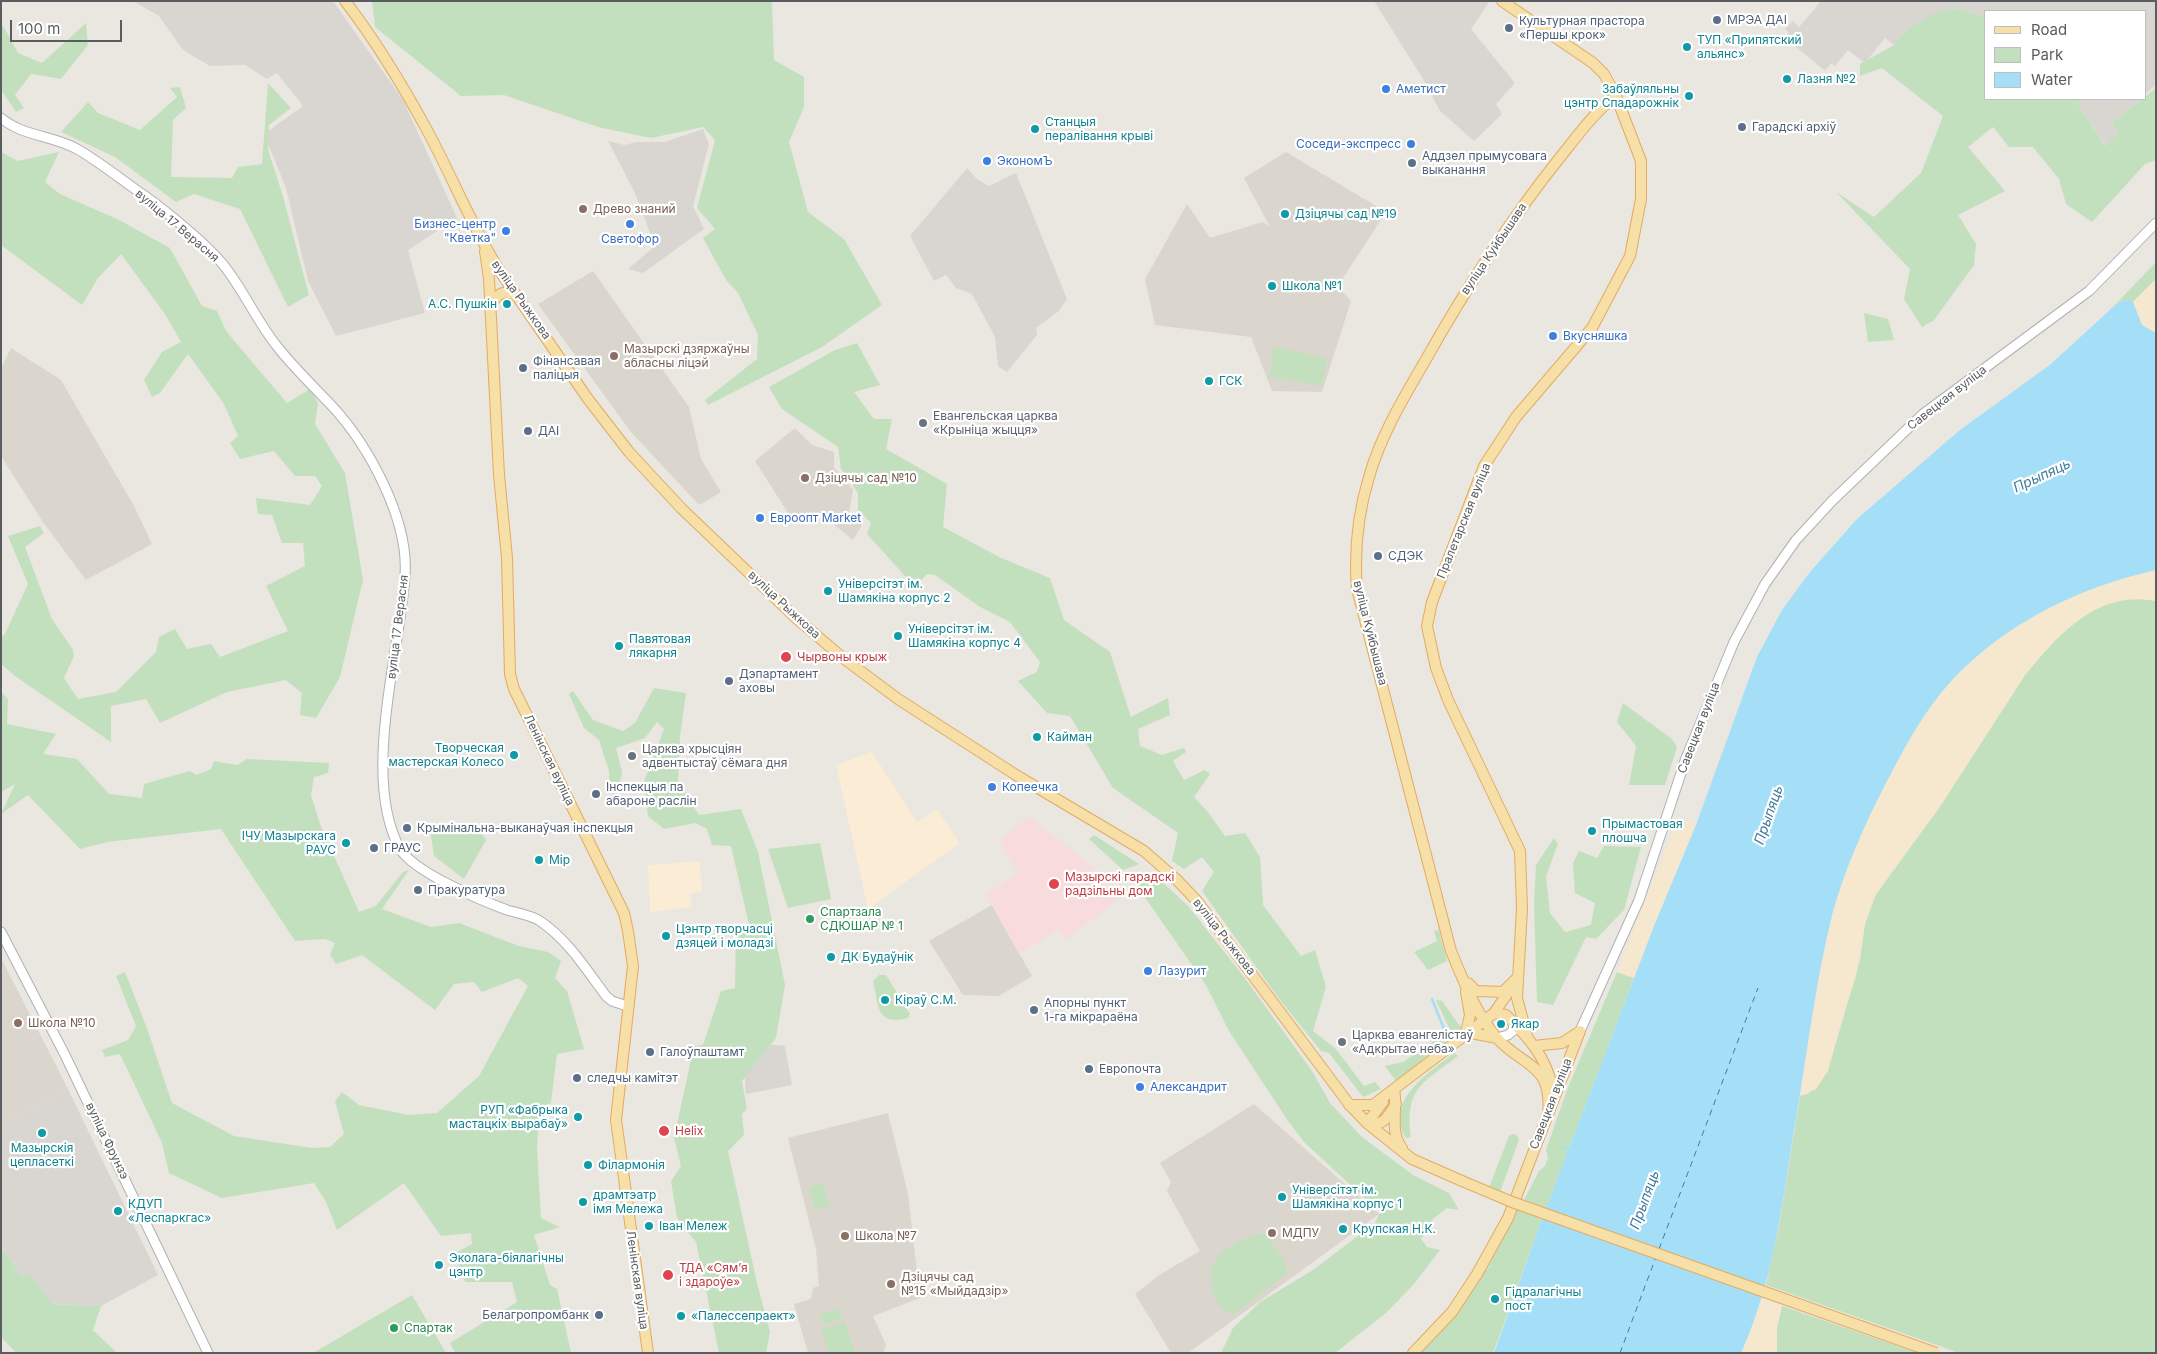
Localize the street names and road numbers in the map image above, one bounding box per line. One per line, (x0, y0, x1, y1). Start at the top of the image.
street label: вуліца 17 Верасня (132, 187, 222, 265)
street label: вуліца Куйбышава (1458, 200, 1530, 298)
street label: вуліца Рыжкова (488, 258, 554, 342)
street label: Савецкая вуліца (1905, 363, 1989, 433)
street label: Пралетарская вуліца (1434, 461, 1494, 581)
street label: вуліца Рыжкова (745, 568, 823, 642)
street label: вуліца 17 Верасня (384, 574, 412, 680)
street label: вуліца Куйбышава (1350, 579, 1390, 687)
street label: Савецкая вуліца (1675, 680, 1723, 776)
street label: Ленінская вуліца (521, 712, 577, 808)
street label: вуліца Рыжкова (1190, 896, 1258, 978)
street label: Савецкая вуліца (1527, 1056, 1575, 1152)
street label: вуліца Фрунзэ (82, 1100, 132, 1182)
street label: Ленінская вуліца (623, 1230, 651, 1330)

